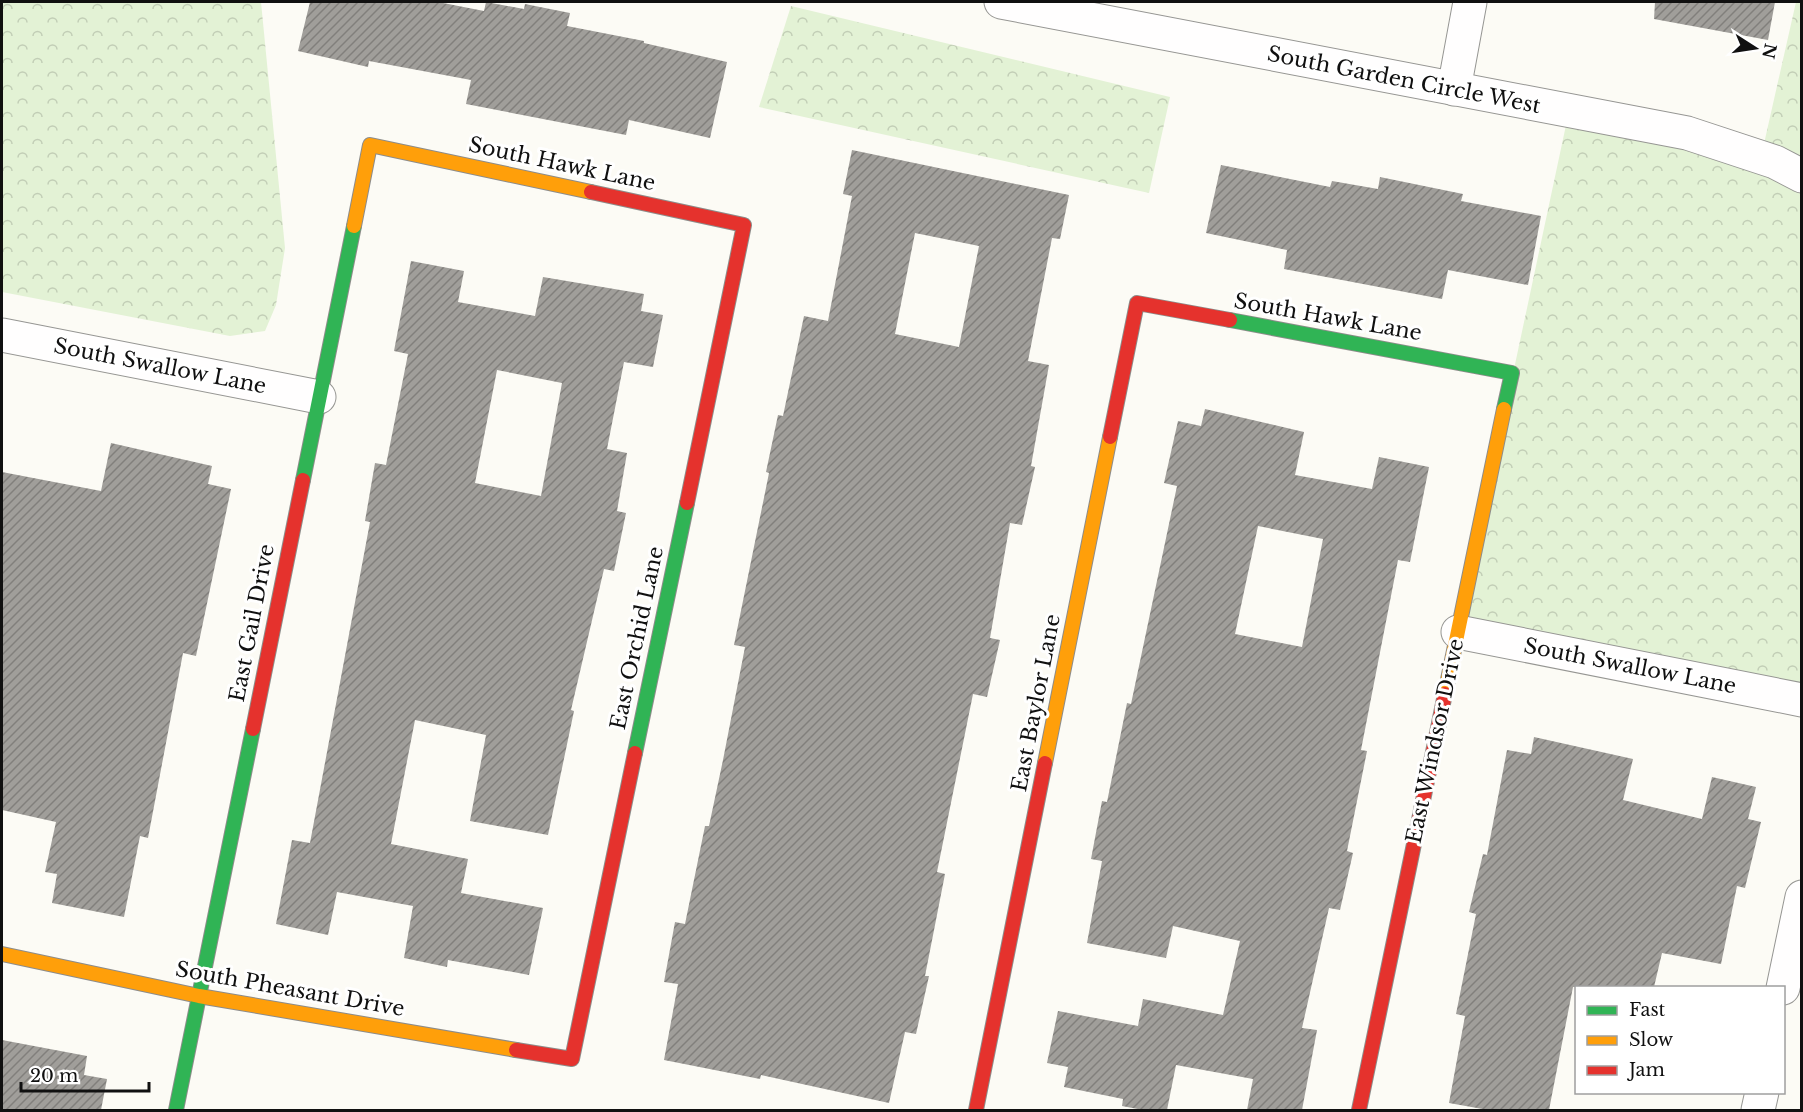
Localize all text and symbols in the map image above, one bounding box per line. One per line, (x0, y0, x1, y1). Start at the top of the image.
north arrow (1725, 18, 1785, 78)
street label: South Garden Circle West (1265, 41, 1543, 119)
text: N (1758, 42, 1781, 61)
street label: South Hawk Lane (466, 132, 658, 196)
street label: South Hawk Lane (1232, 288, 1424, 346)
street label: South Swallow Lane (52, 333, 268, 399)
street label: East Gail Drive (224, 542, 280, 704)
street label: East Orchid Lane (605, 544, 669, 732)
street label: East Baylor Lane (1006, 612, 1066, 794)
street label: South Swallow Lane (1522, 633, 1738, 699)
street label: East Windsor Drive (1401, 636, 1469, 846)
street label: South Pheasant Drive (174, 956, 406, 1022)
legend (1575, 986, 1785, 1094)
text: Fast (1629, 999, 1666, 1021)
text: Slow (1629, 1029, 1674, 1051)
scale bar (21, 1055, 148, 1093)
text: Jam (1627, 1059, 1665, 1081)
text: 20 m (30, 1065, 78, 1087)

